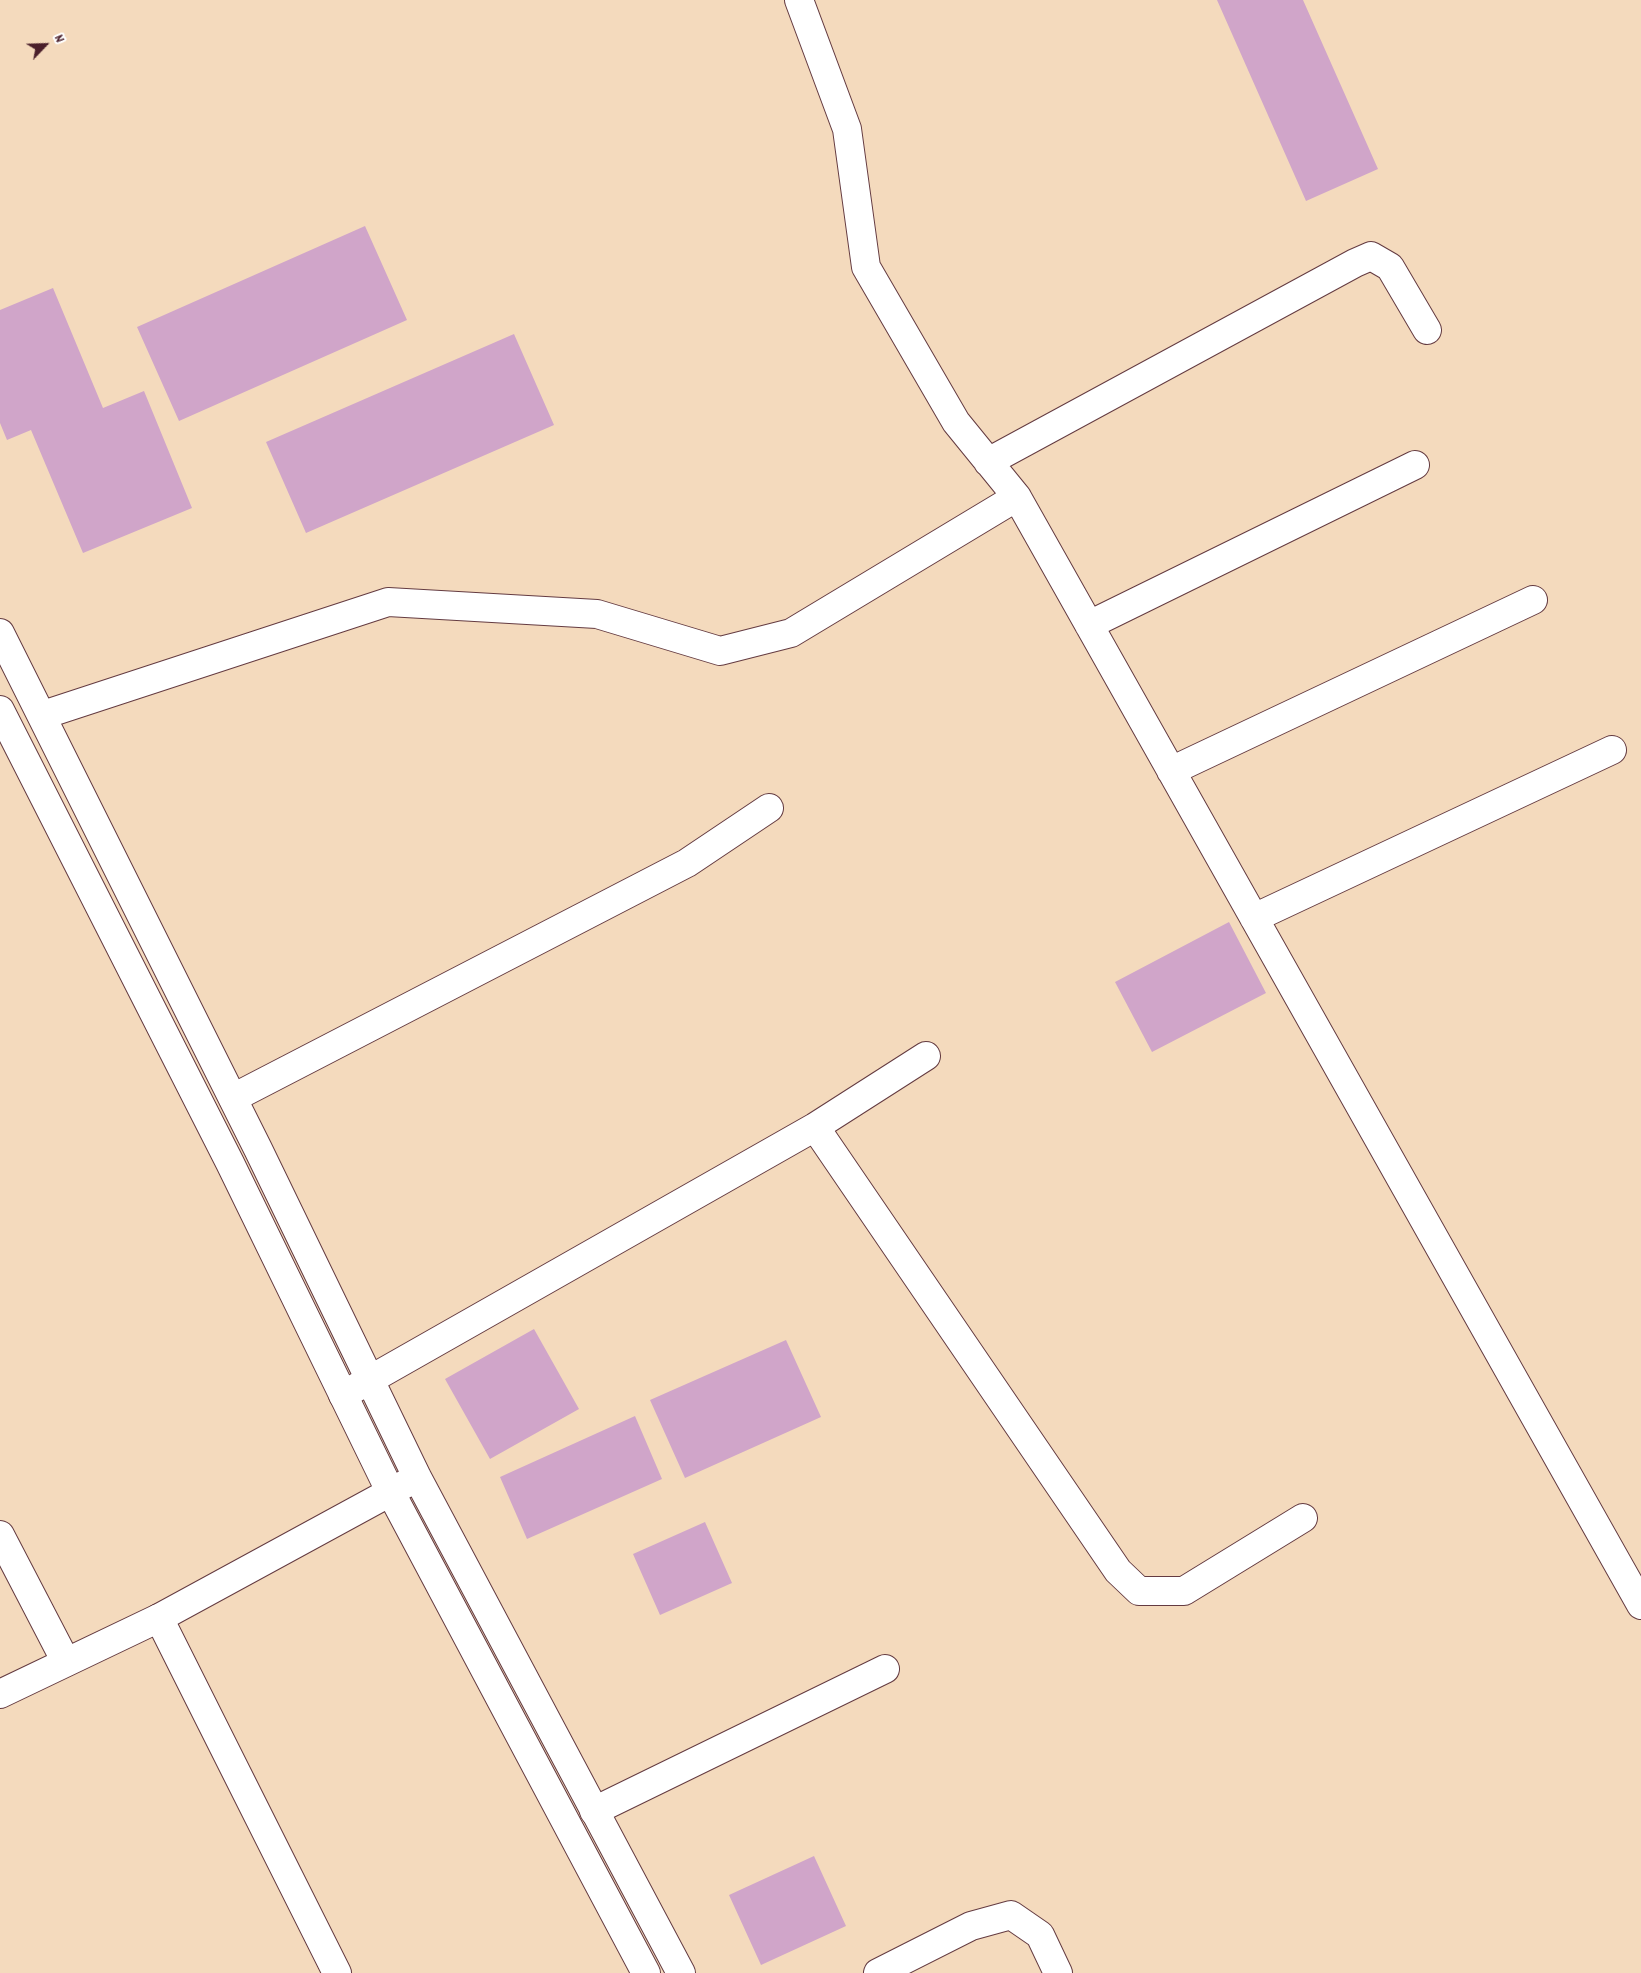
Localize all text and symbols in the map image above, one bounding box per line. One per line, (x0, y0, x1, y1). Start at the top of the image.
north arrow (20, 20, 70, 70)
text: N (48, 32, 69, 46)

